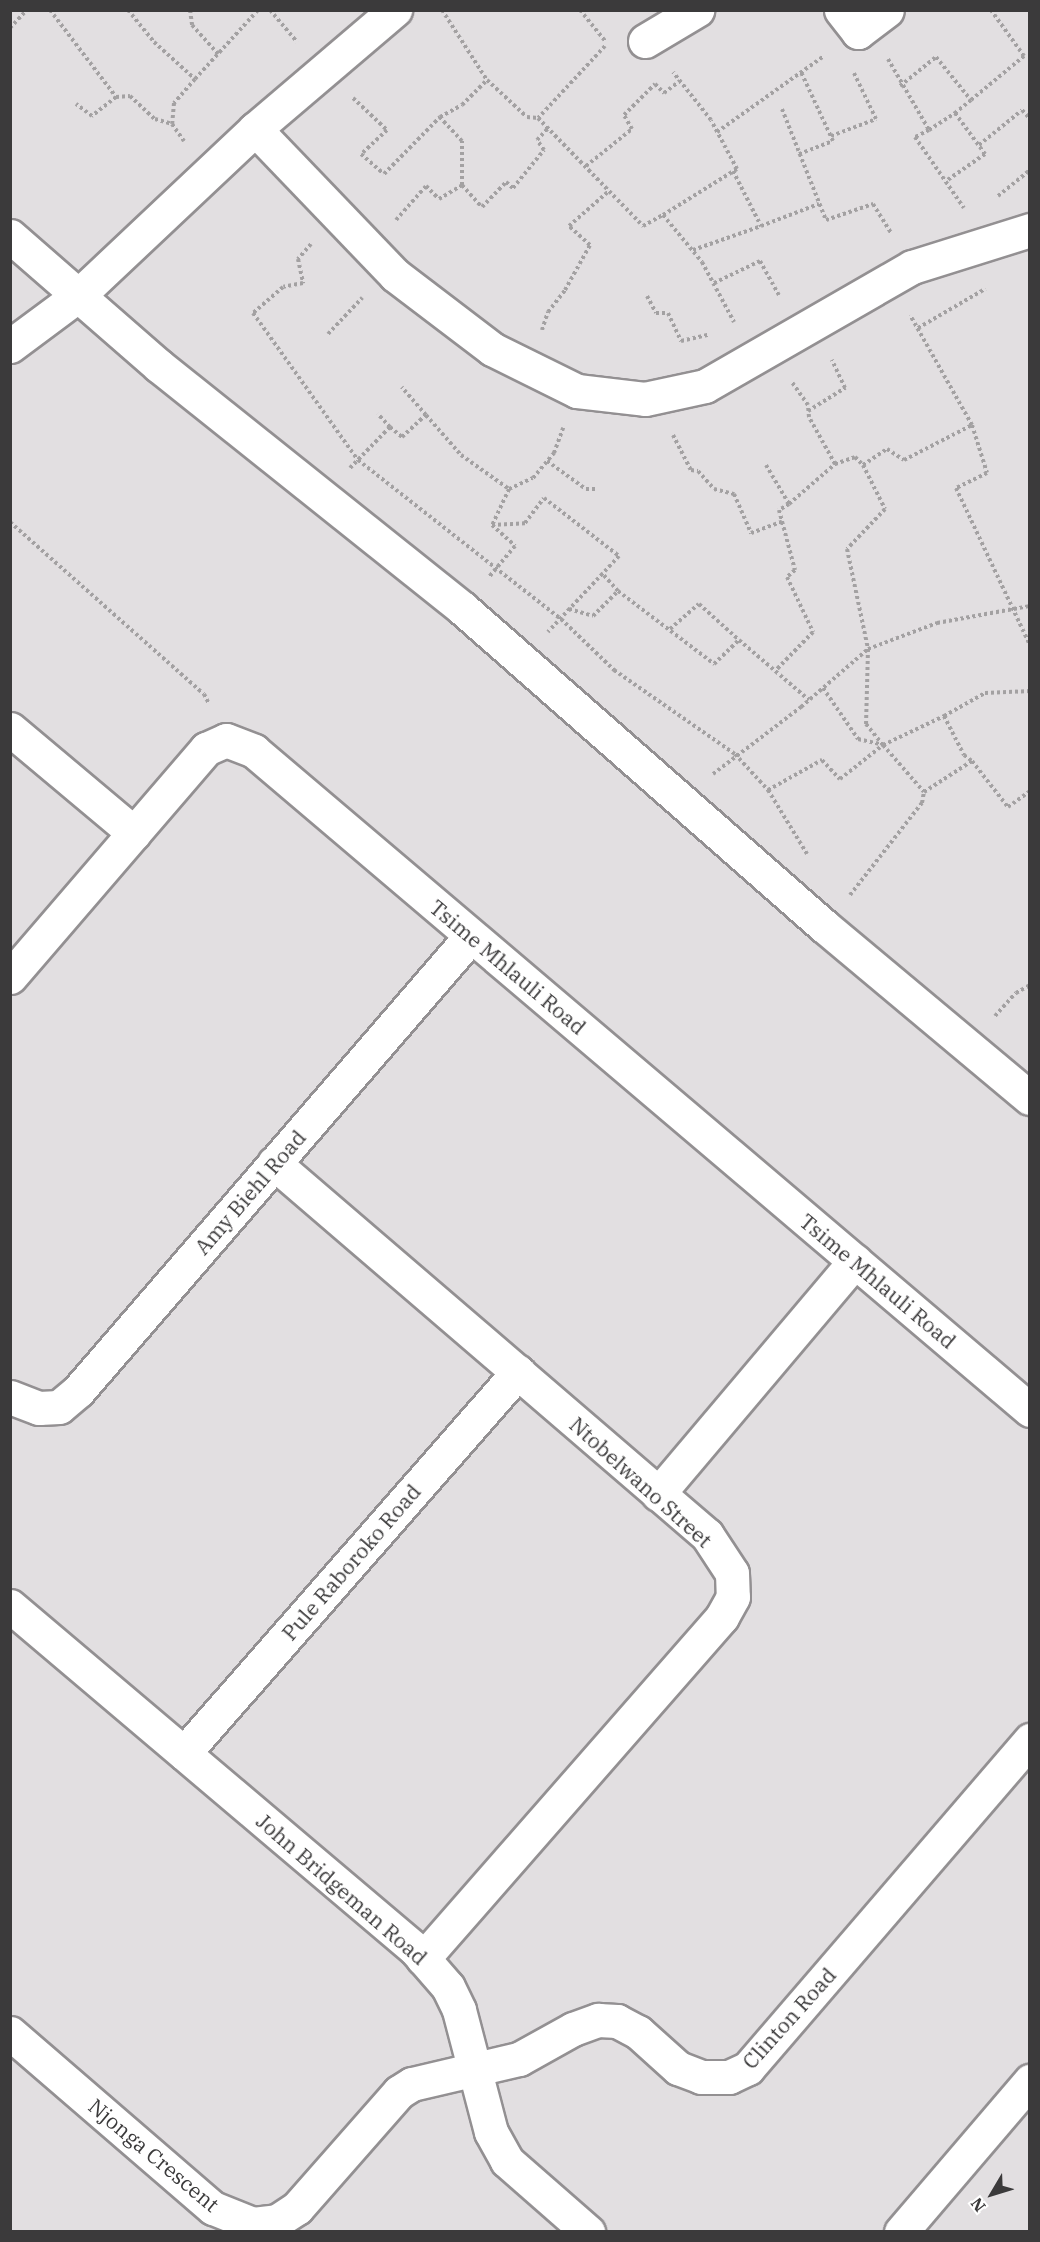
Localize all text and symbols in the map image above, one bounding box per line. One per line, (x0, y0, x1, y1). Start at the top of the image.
street label: Tsime Mhlauli Road (425, 894, 591, 1040)
street label: Amy Biehl Road (189, 1125, 311, 1259)
street label: Tsime Mhlauli Road (795, 1208, 961, 1354)
street label: Ntobelwano Street (565, 1412, 717, 1552)
street label: Pule Raboroko Road (276, 1479, 426, 1645)
street label: John Bridgeman Road (252, 1808, 432, 1970)
street label: Clinton Road (737, 1962, 841, 2074)
street label: Njonga Crescent (84, 2093, 224, 2217)
north arrow (962, 2164, 1022, 2224)
text: N (966, 2194, 990, 2216)

